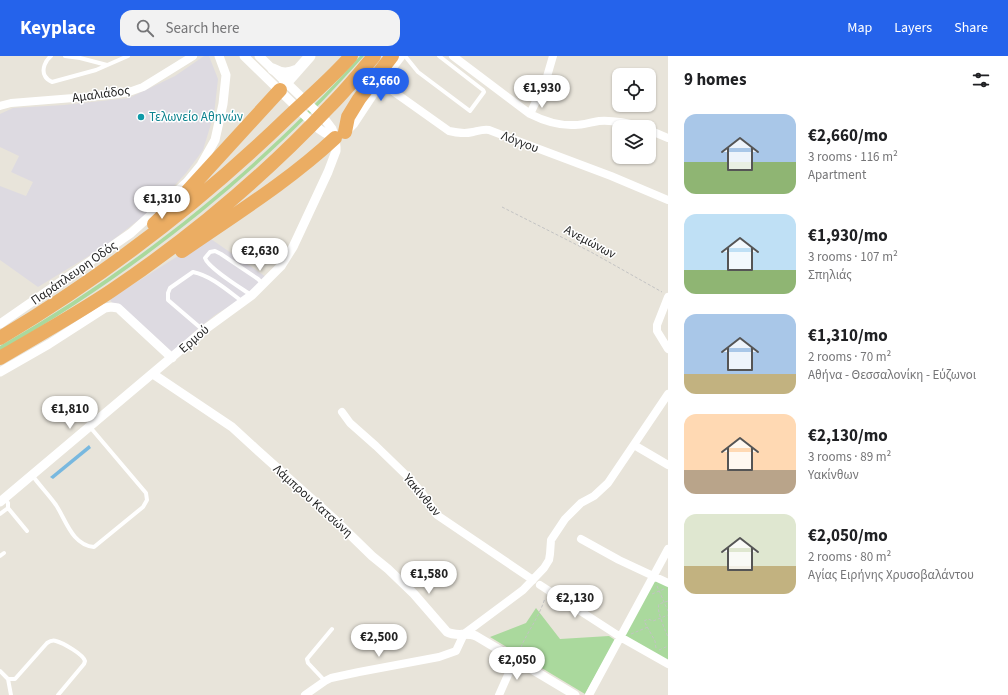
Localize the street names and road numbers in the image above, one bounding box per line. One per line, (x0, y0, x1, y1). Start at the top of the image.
street label: Αμαλιάδος (71, 81, 131, 107)
street label: Λόγγου (499, 127, 541, 157)
street label: Ανεμώνων (561, 221, 619, 263)
street label: Παράπλευρη Οδός (27, 236, 121, 309)
street label: Ερμού (175, 321, 213, 357)
street label: Λάμπρου Κατσώνη (269, 460, 357, 542)
street label: Υακίνθων (398, 469, 445, 520)

